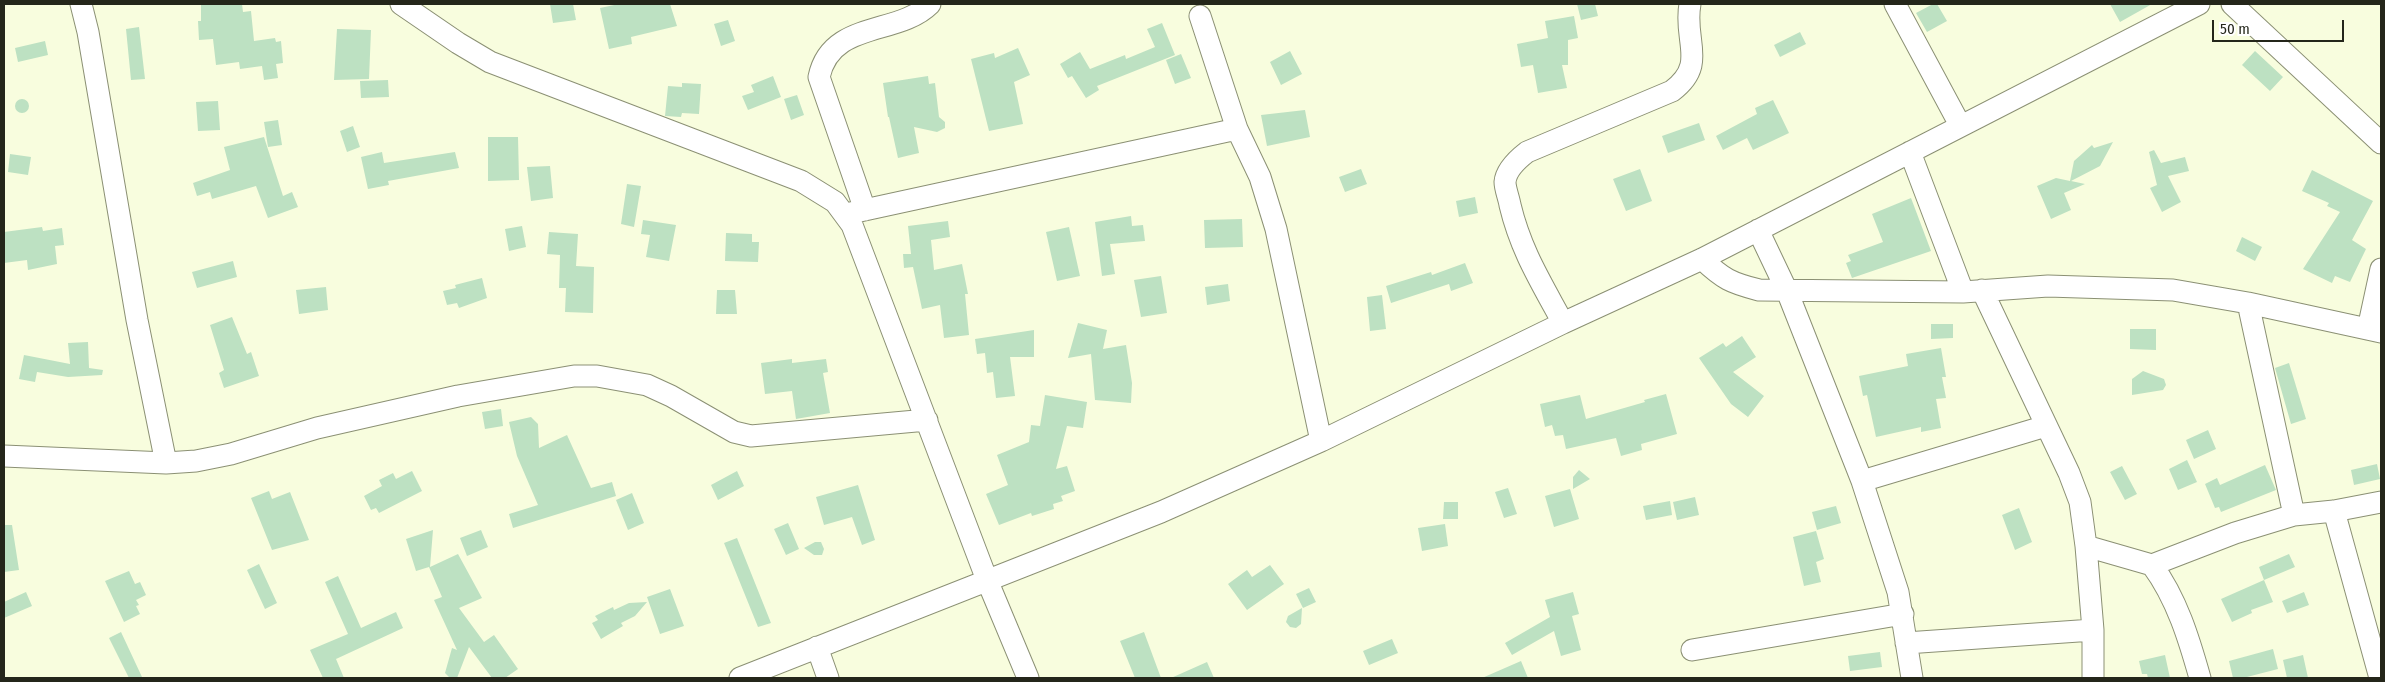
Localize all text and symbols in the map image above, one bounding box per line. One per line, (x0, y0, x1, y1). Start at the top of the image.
scale bar (2215, 10, 2348, 42)
text: 50 m (2220, 20, 2250, 38)

